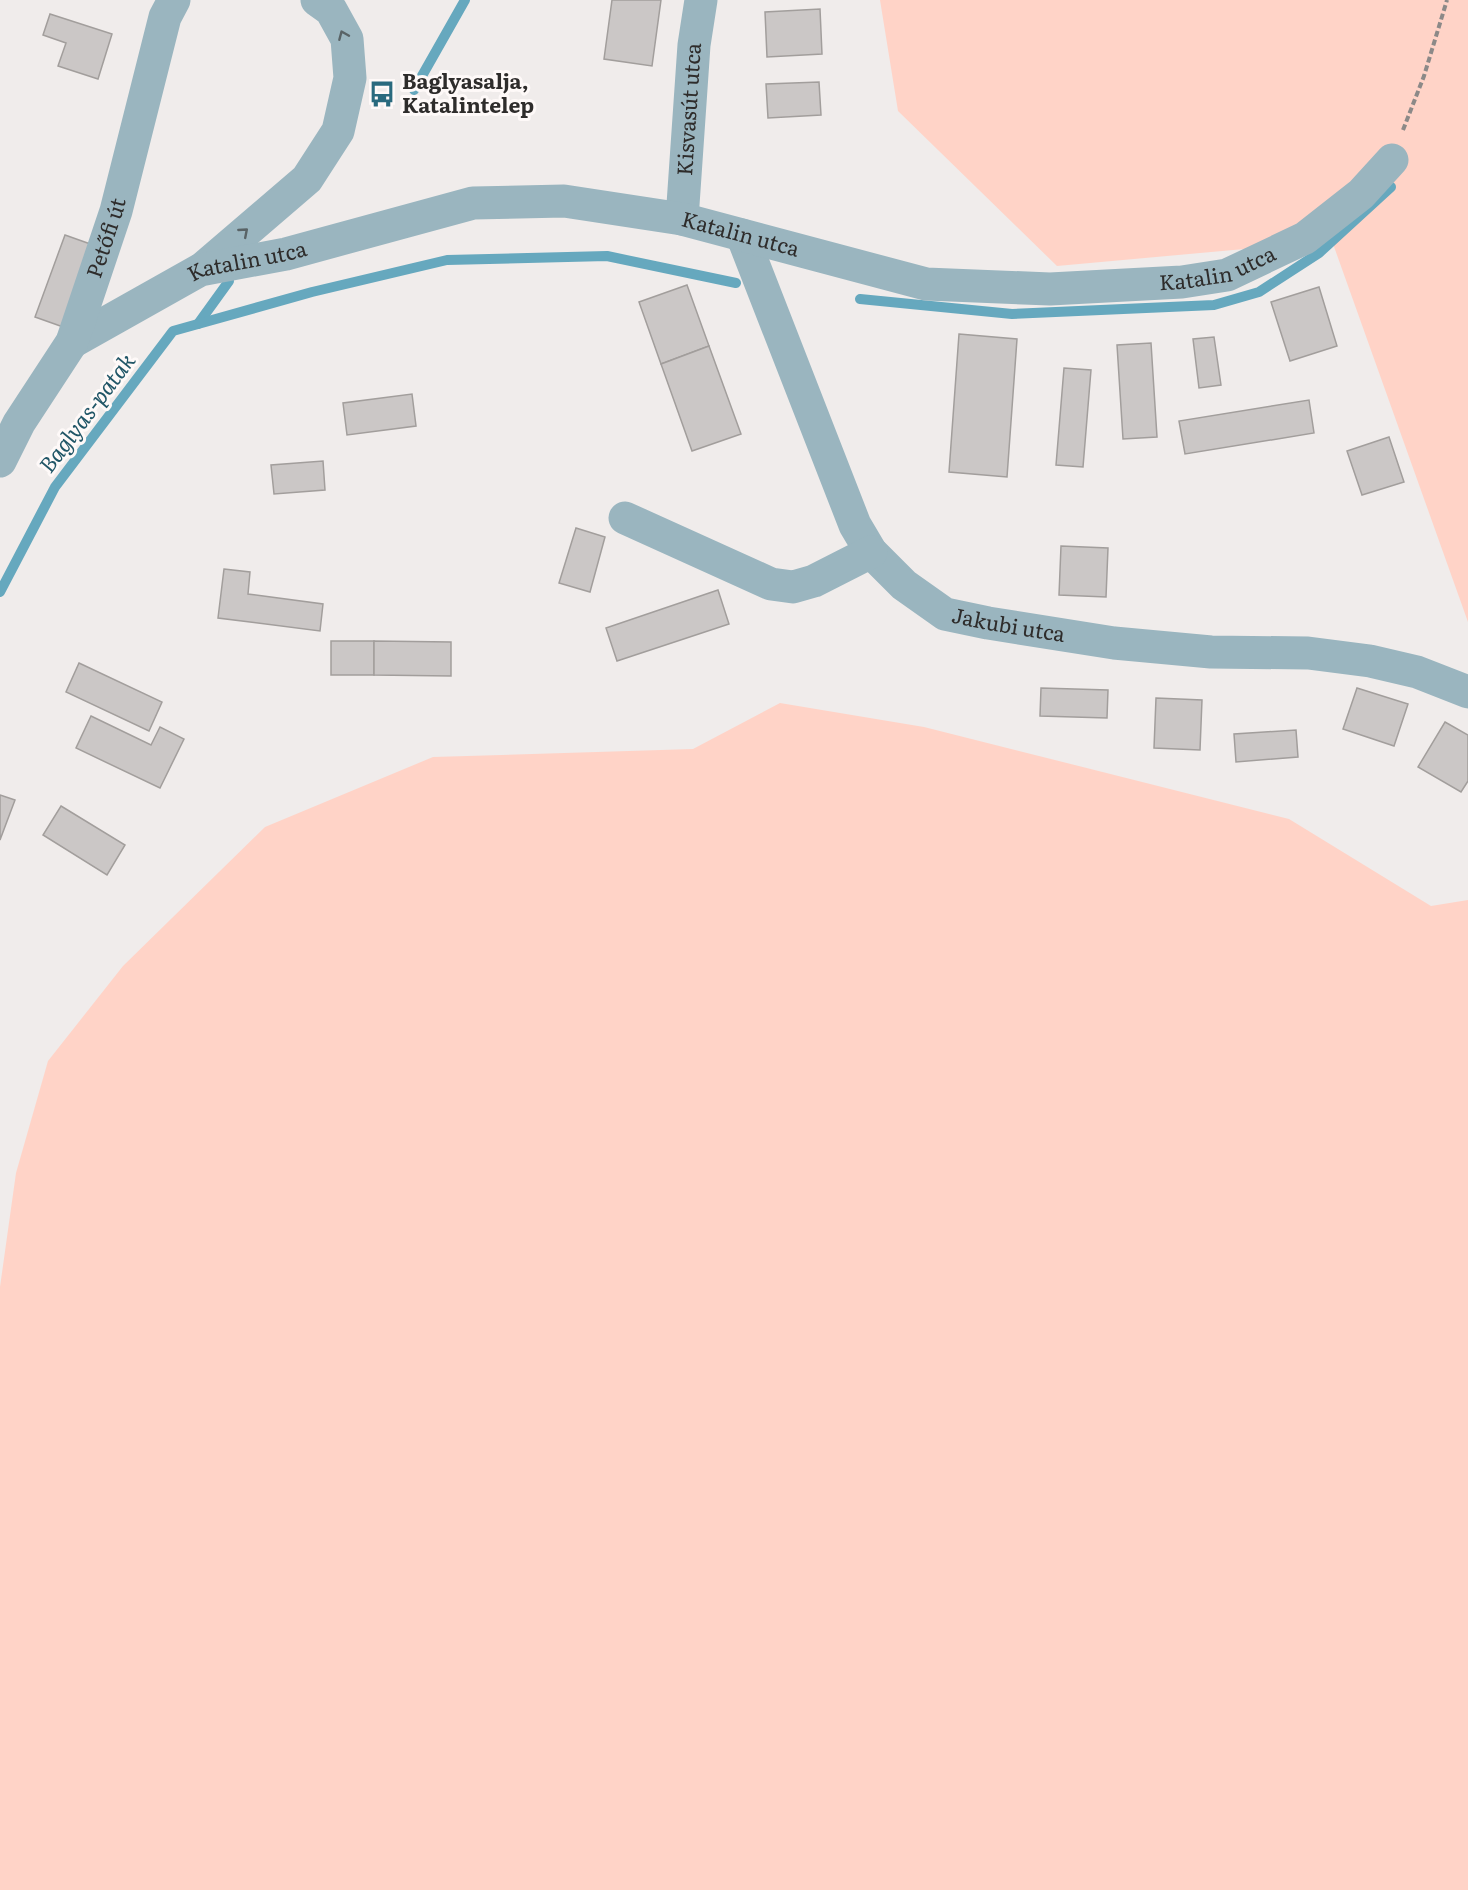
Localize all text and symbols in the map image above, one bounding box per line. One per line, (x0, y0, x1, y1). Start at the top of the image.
one-way arrow (338, 30, 350, 41)
street label: Kisvasút utca (667, 41, 707, 177)
place label: Baglyasalja, Katalintelep (402, 64, 534, 119)
bus stop icon: Baglyasalja, Katalintelep (367, 79, 397, 109)
street label: Petőfi út (77, 194, 132, 281)
street label: Katalin utca (679, 202, 804, 263)
one-way arrow (237, 228, 248, 239)
street label: Katalin utca (180, 231, 310, 287)
street label: Katalin utca (1158, 236, 1281, 296)
water label: Baglyas-patak (30, 345, 142, 479)
street label: Jakubi utca (949, 598, 1068, 648)

